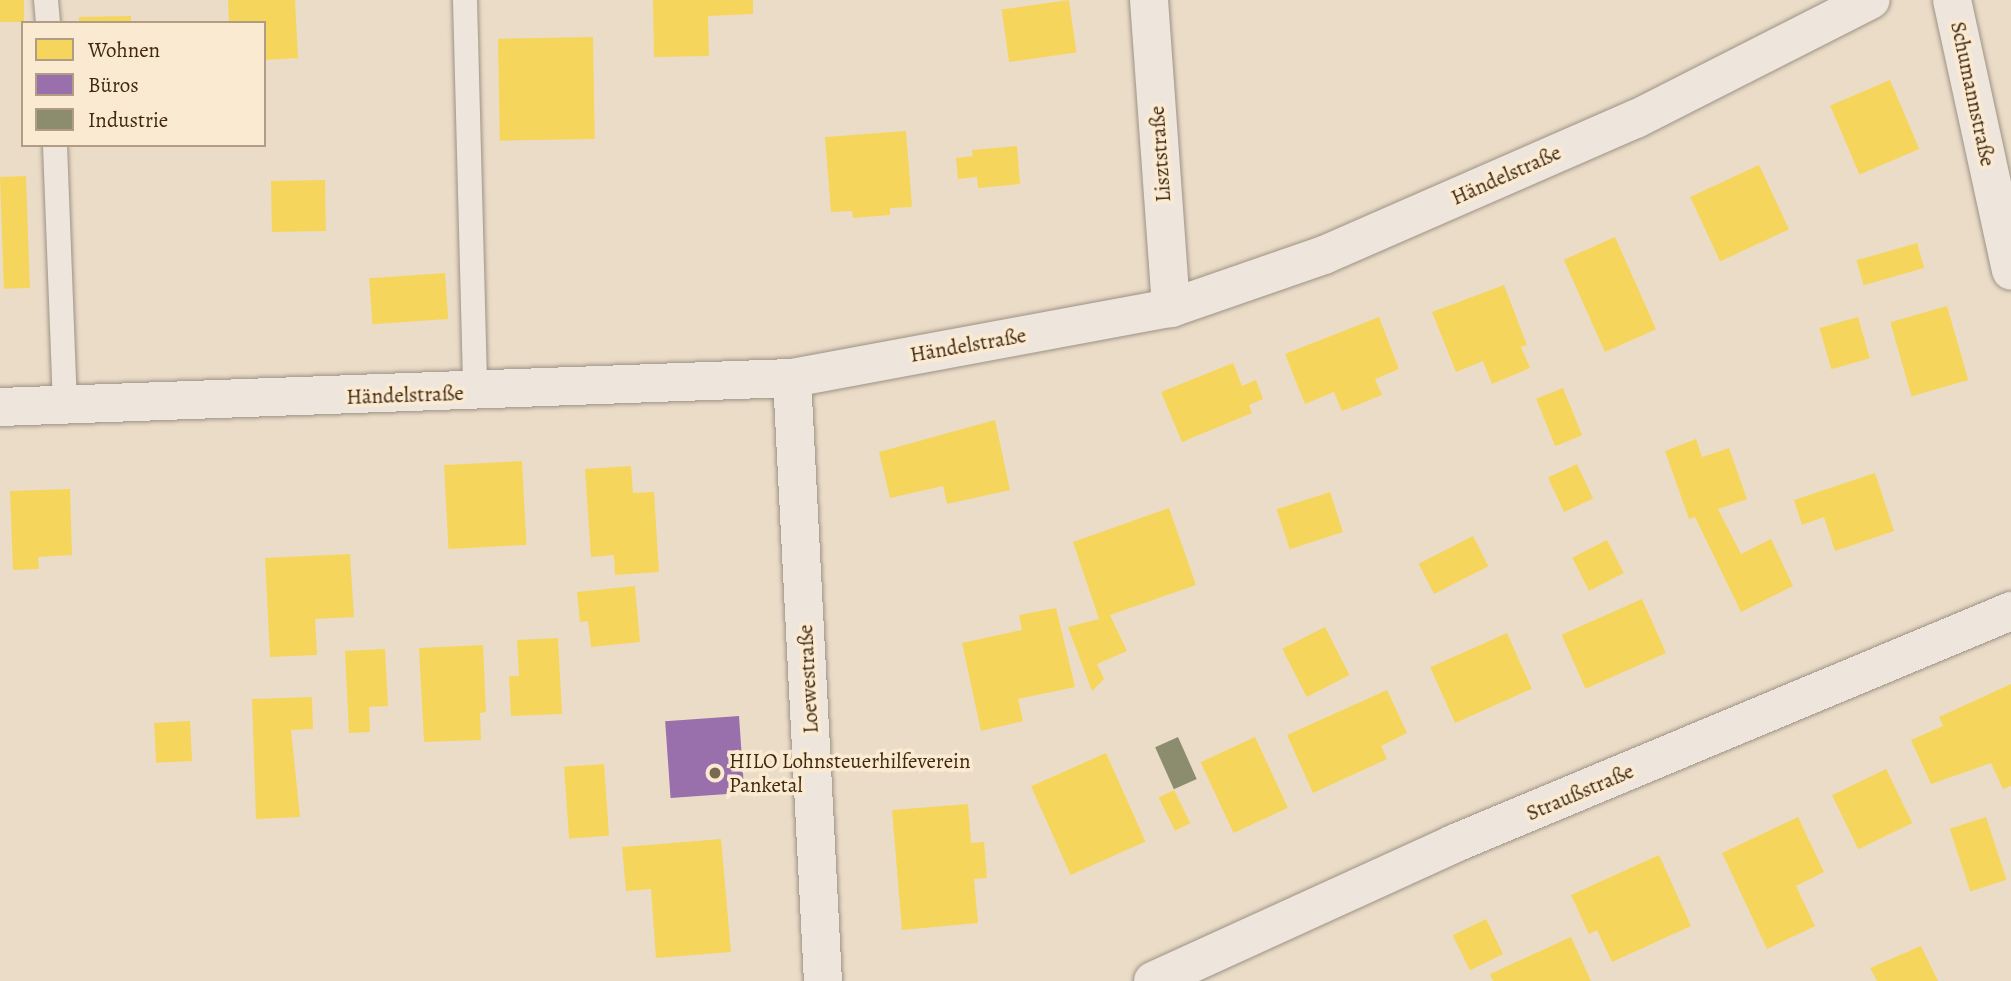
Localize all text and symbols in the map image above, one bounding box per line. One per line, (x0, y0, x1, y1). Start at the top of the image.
street label: Schumannstraße (1945, 19, 2001, 169)
legend (21, 21, 266, 147)
text: Wohnen (88, 36, 160, 64)
text: Büros (88, 71, 139, 99)
street label: Lisztstraße (1144, 105, 1176, 203)
text: Industrie (88, 106, 168, 134)
street label: Händelstraße (1447, 140, 1565, 210)
street label: Händelstraße (908, 322, 1028, 368)
street label: Händelstraße (346, 380, 464, 410)
street label: Loewestraße (793, 624, 823, 734)
place label: HILO Lohnsteuerhilfeverein Panketal (729, 748, 970, 798)
street label: Straußstraße (1522, 758, 1638, 826)
marker: HILO Lohnsteuerhilfeverein Panketal (707, 765, 723, 781)

